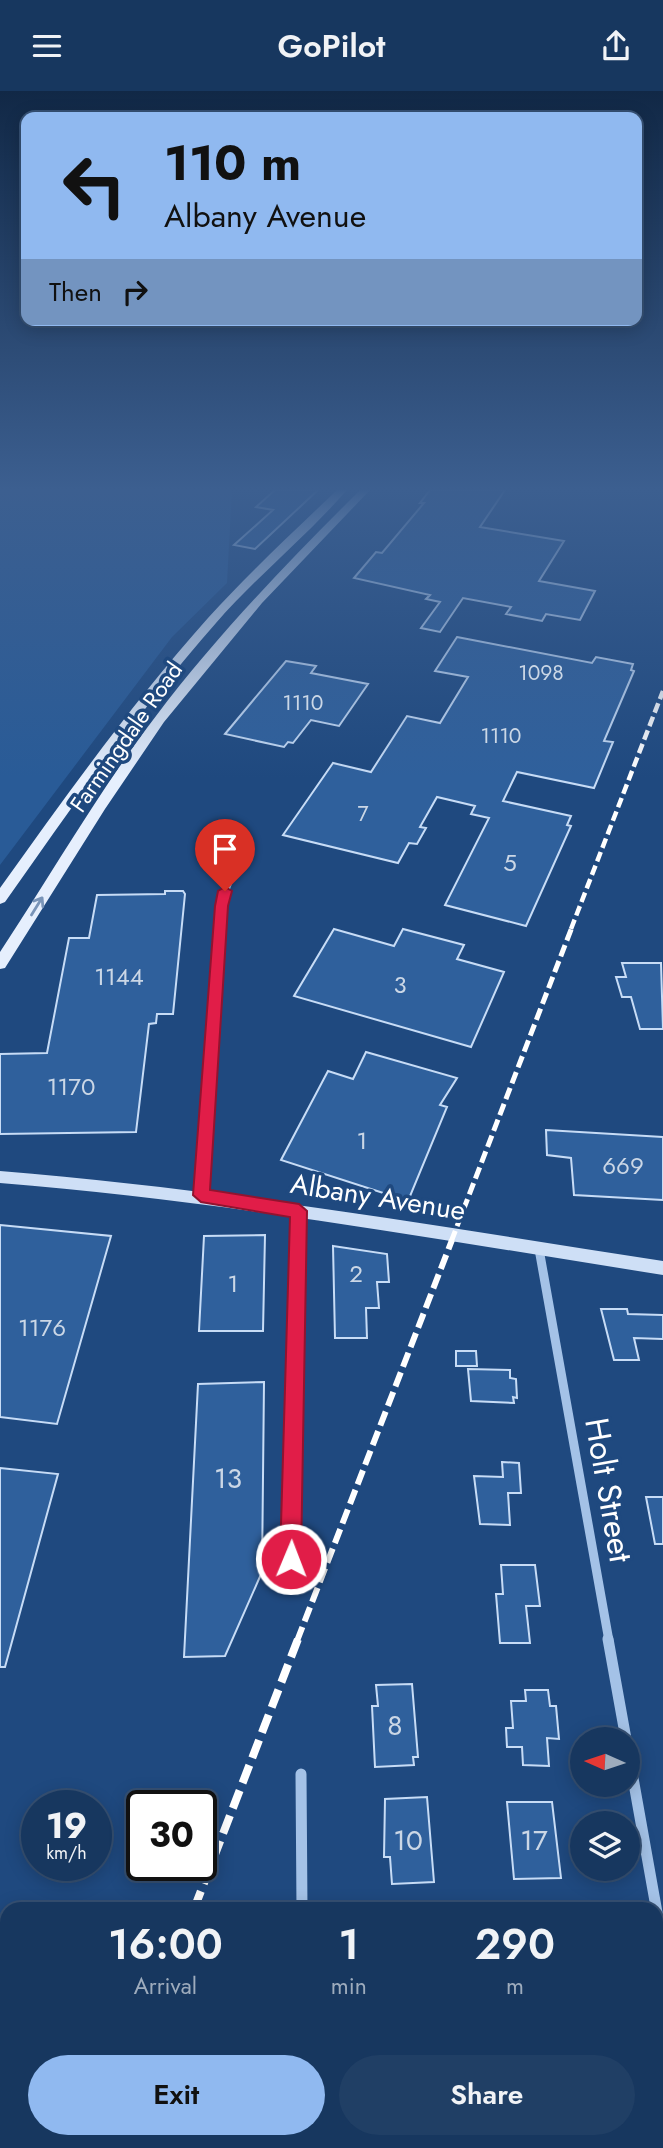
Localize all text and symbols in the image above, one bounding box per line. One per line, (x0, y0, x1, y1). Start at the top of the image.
text: GoPilot (277, 23, 386, 69)
icon: menu (28, 27, 66, 65)
icon: share (597, 27, 635, 65)
text: 110 m (164, 128, 301, 198)
icon: left (49, 140, 140, 231)
text: Albany Avenue (164, 193, 366, 239)
text: Then (49, 273, 102, 311)
icon: right (116, 273, 154, 311)
street label: Farmingdale Road (61, 655, 191, 819)
house number: 1098 (518, 658, 564, 688)
house number: 1110 (283, 688, 323, 718)
house number: 1110 (481, 721, 521, 751)
house number: 7 (357, 799, 369, 829)
pin (195, 819, 255, 891)
icon: arrive (206, 830, 244, 868)
house number: 5 (503, 845, 517, 880)
one-way arrow (31, 897, 45, 917)
house number: 1144 (94, 959, 144, 994)
house number: 3 (393, 967, 407, 1002)
house number: 1170 (47, 1069, 95, 1104)
house number: 1 (357, 1123, 367, 1158)
house number: 669 (602, 1148, 644, 1183)
street label: Albany Avenue (287, 1163, 469, 1231)
house number: 2 (349, 1256, 363, 1291)
house number: 1 (228, 1266, 238, 1301)
house number: 1176 (18, 1310, 66, 1345)
street label: Holt Street (573, 1414, 645, 1566)
house number: 13 (214, 1458, 242, 1499)
position arrow (254, 1522, 328, 1596)
house number: 8 (387, 1705, 403, 1746)
north arrow (570, 1727, 640, 1797)
map controls (570, 1727, 640, 1881)
speed limit sign: 30 (126, 1790, 217, 1881)
text: 19 (46, 1801, 87, 1851)
button: layers (570, 1811, 640, 1881)
house number: 10 (393, 1820, 423, 1861)
house number: 17 (520, 1820, 548, 1861)
text: km/h (46, 1840, 87, 1866)
text: 16:00 (108, 1914, 223, 1975)
text: 1 (338, 1914, 359, 1975)
text: 290 (475, 1914, 555, 1975)
text: Arrival (134, 1969, 197, 2003)
text: min (331, 1969, 367, 2003)
text: m (506, 1969, 524, 2003)
button: Exit (28, 2055, 325, 2135)
button: Share (339, 2055, 635, 2135)

